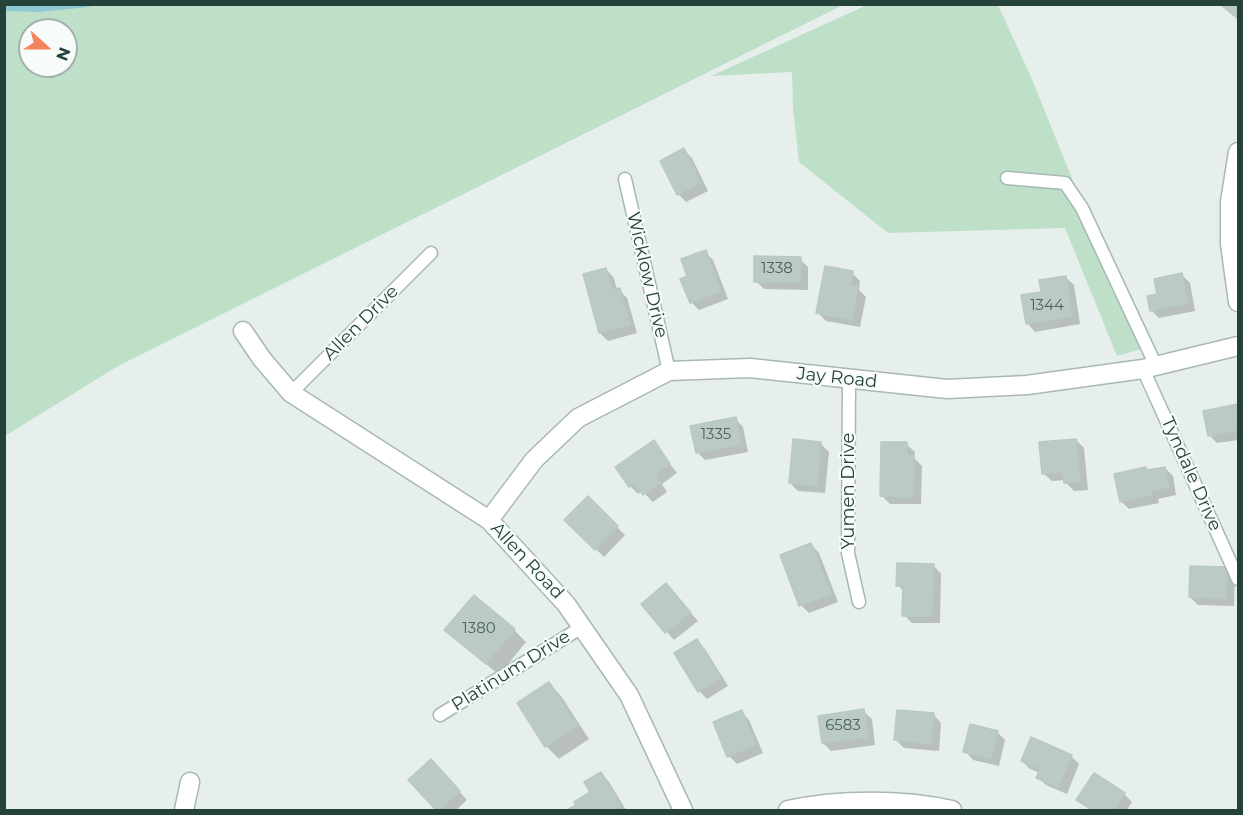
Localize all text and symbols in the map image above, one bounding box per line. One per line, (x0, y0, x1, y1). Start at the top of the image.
north arrow (18, 18, 78, 78)
text: N (52, 44, 75, 63)
street label: Wicklow Drive (622, 210, 672, 340)
house number: 1338 (761, 260, 793, 278)
street label: Allen Drive (319, 281, 403, 365)
house number: 1344 (1030, 297, 1064, 315)
street label: Jay Road (796, 363, 878, 393)
street label: Tyndale Drive (1156, 414, 1226, 534)
house number: 1335 (701, 426, 731, 444)
street label: Yumen Drive (838, 433, 860, 549)
street label: Allen Road (486, 518, 568, 604)
house number: 1380 (462, 620, 496, 638)
street label: Platinum Drive (448, 626, 574, 716)
house number: 6583 (825, 717, 861, 735)

